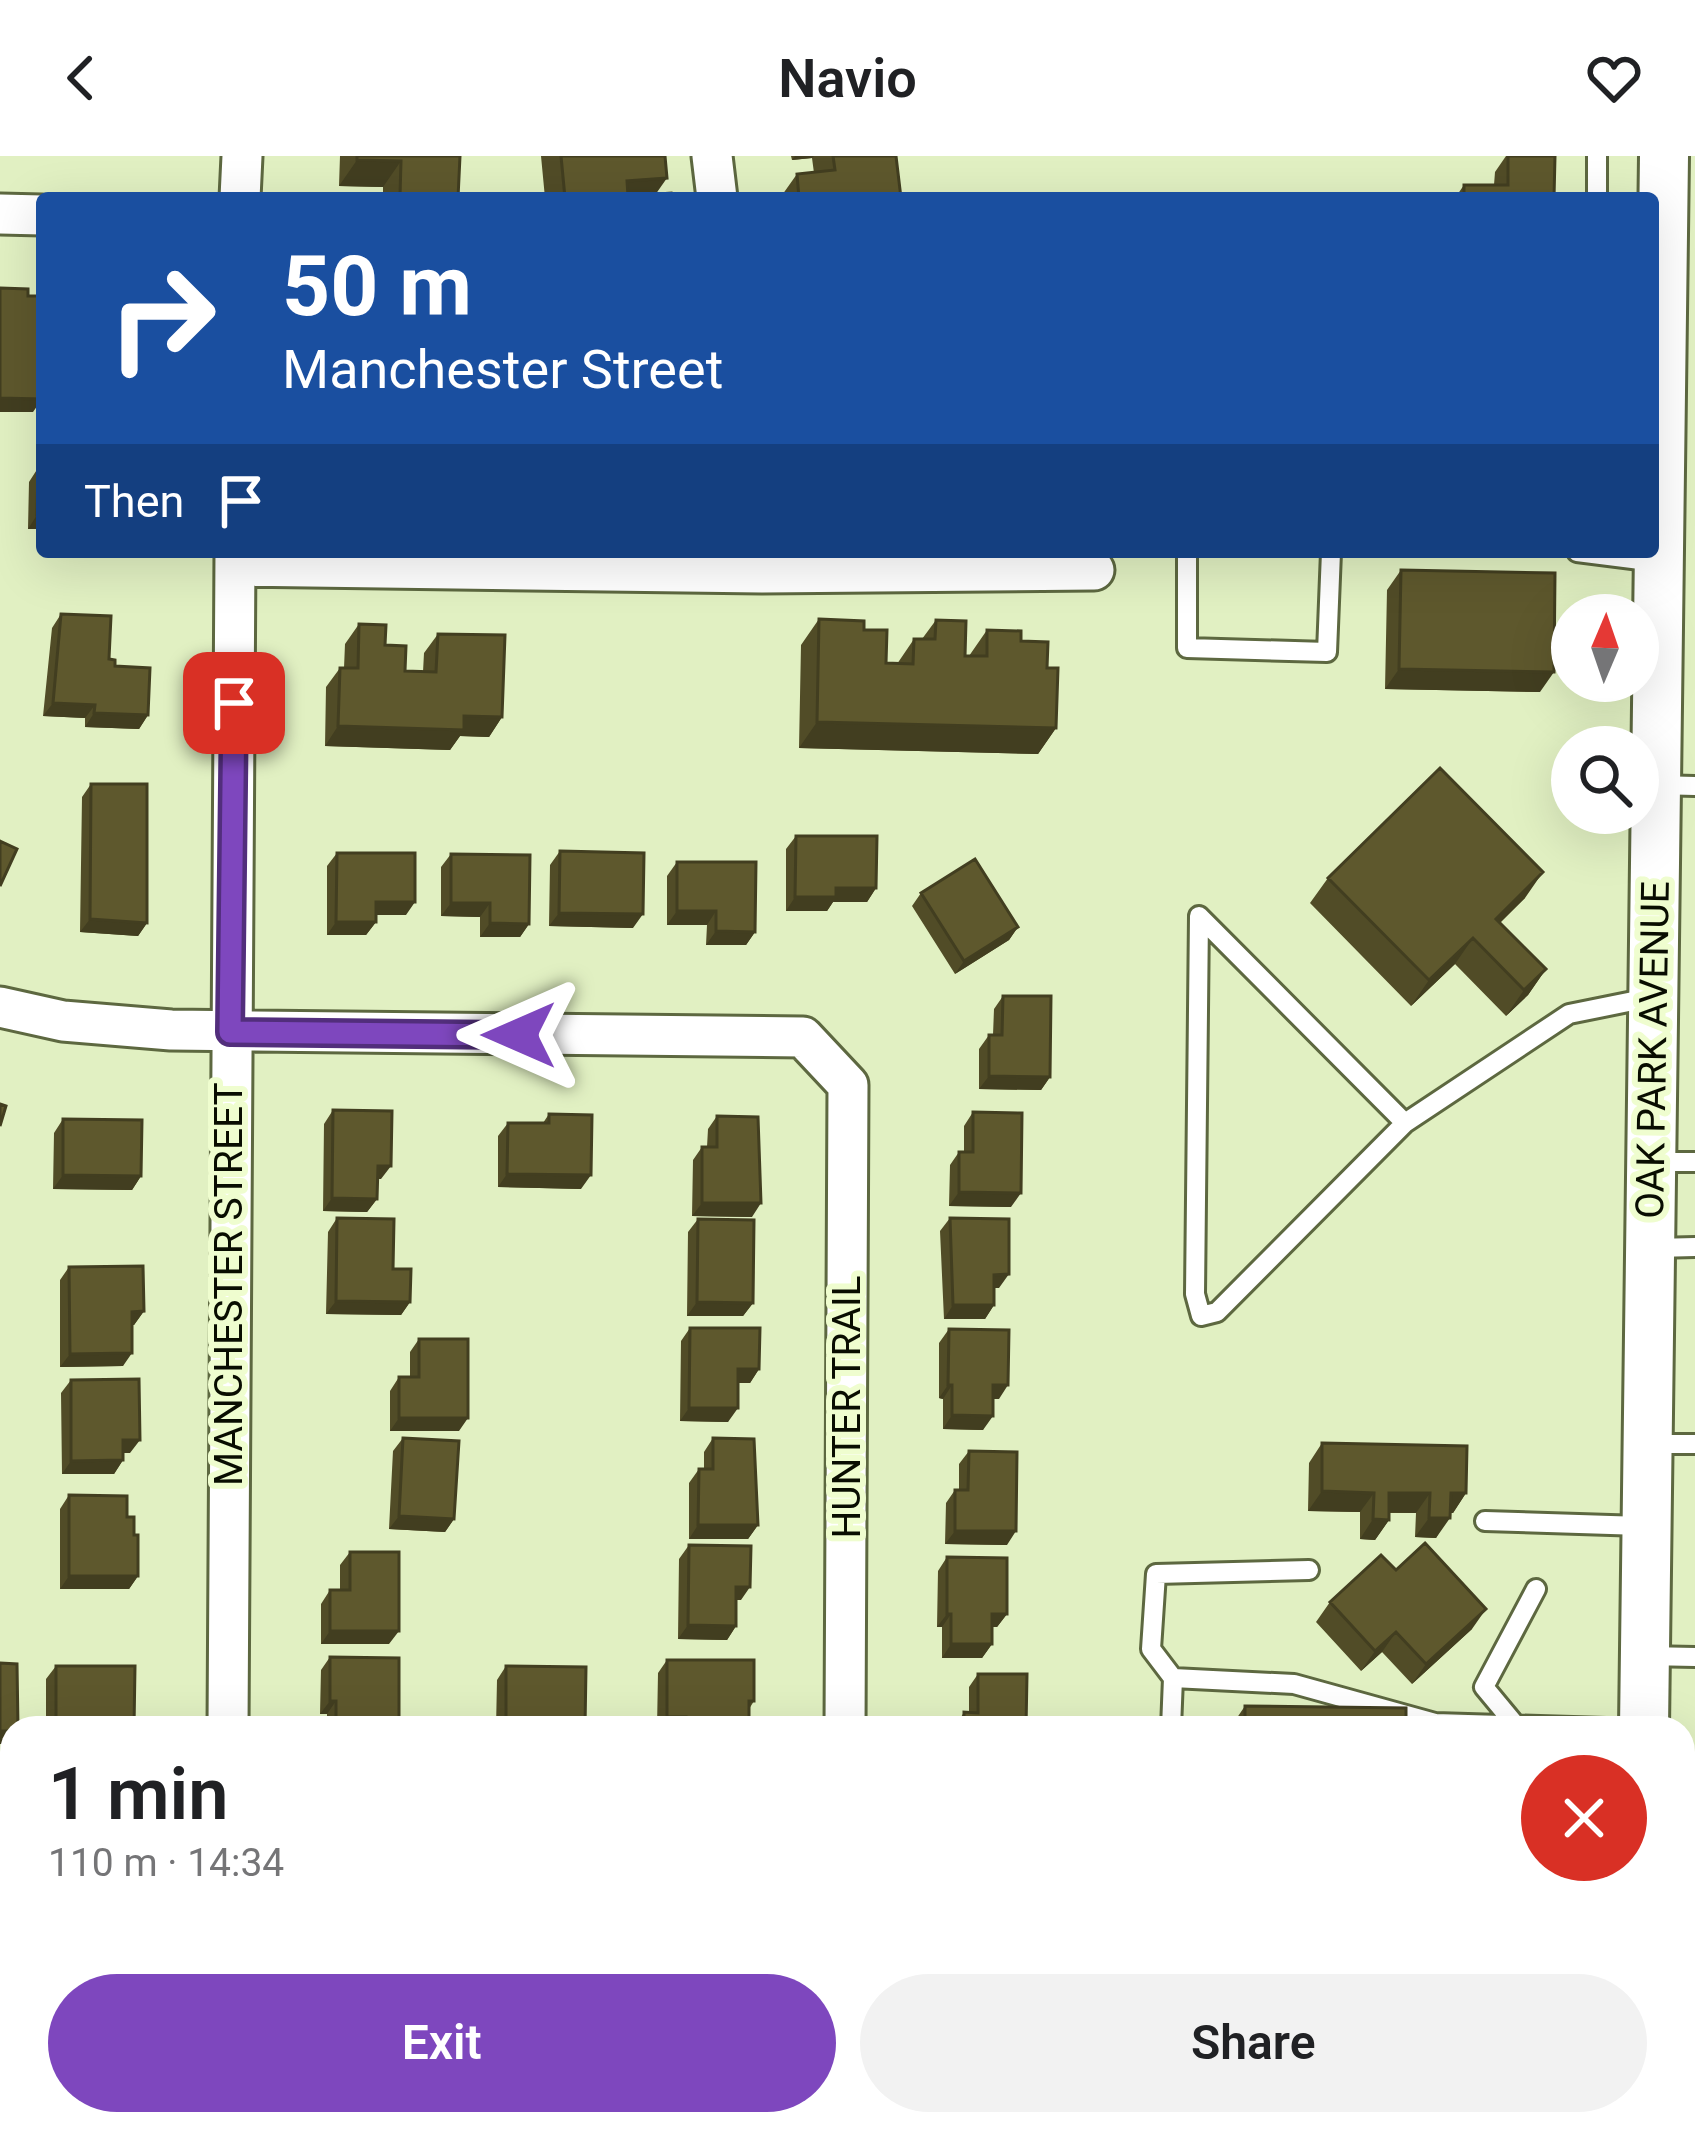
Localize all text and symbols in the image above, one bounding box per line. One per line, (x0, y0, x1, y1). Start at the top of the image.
icon: back (48, 45, 114, 111)
icon: heart (1581, 45, 1647, 111)
text: Navio (778, 47, 917, 110)
text: 50 m (282, 237, 472, 336)
icon: right (84, 240, 240, 396)
text: Manchester Street (282, 338, 723, 401)
icon: arrive (208, 468, 274, 534)
text: Then (84, 475, 184, 528)
north arrow (1551, 594, 1659, 702)
map controls (1551, 594, 1659, 834)
pin (183, 652, 285, 754)
icon: arrive (201, 670, 267, 736)
button: search (1551, 726, 1659, 834)
street label: OAK PARK AVENUE (1627, 881, 1679, 1219)
position arrow (456, 972, 582, 1098)
street label: MANCHESTER STREET (206, 1082, 252, 1486)
street label: HUNTER TRAIL (824, 1275, 870, 1539)
text: 1 min (48, 1752, 229, 1837)
button: close (1521, 1755, 1647, 1881)
text: 110 m · 14:34 (48, 1840, 284, 1886)
button: Exit (48, 1974, 836, 2112)
button: Share (860, 1974, 1647, 2112)

